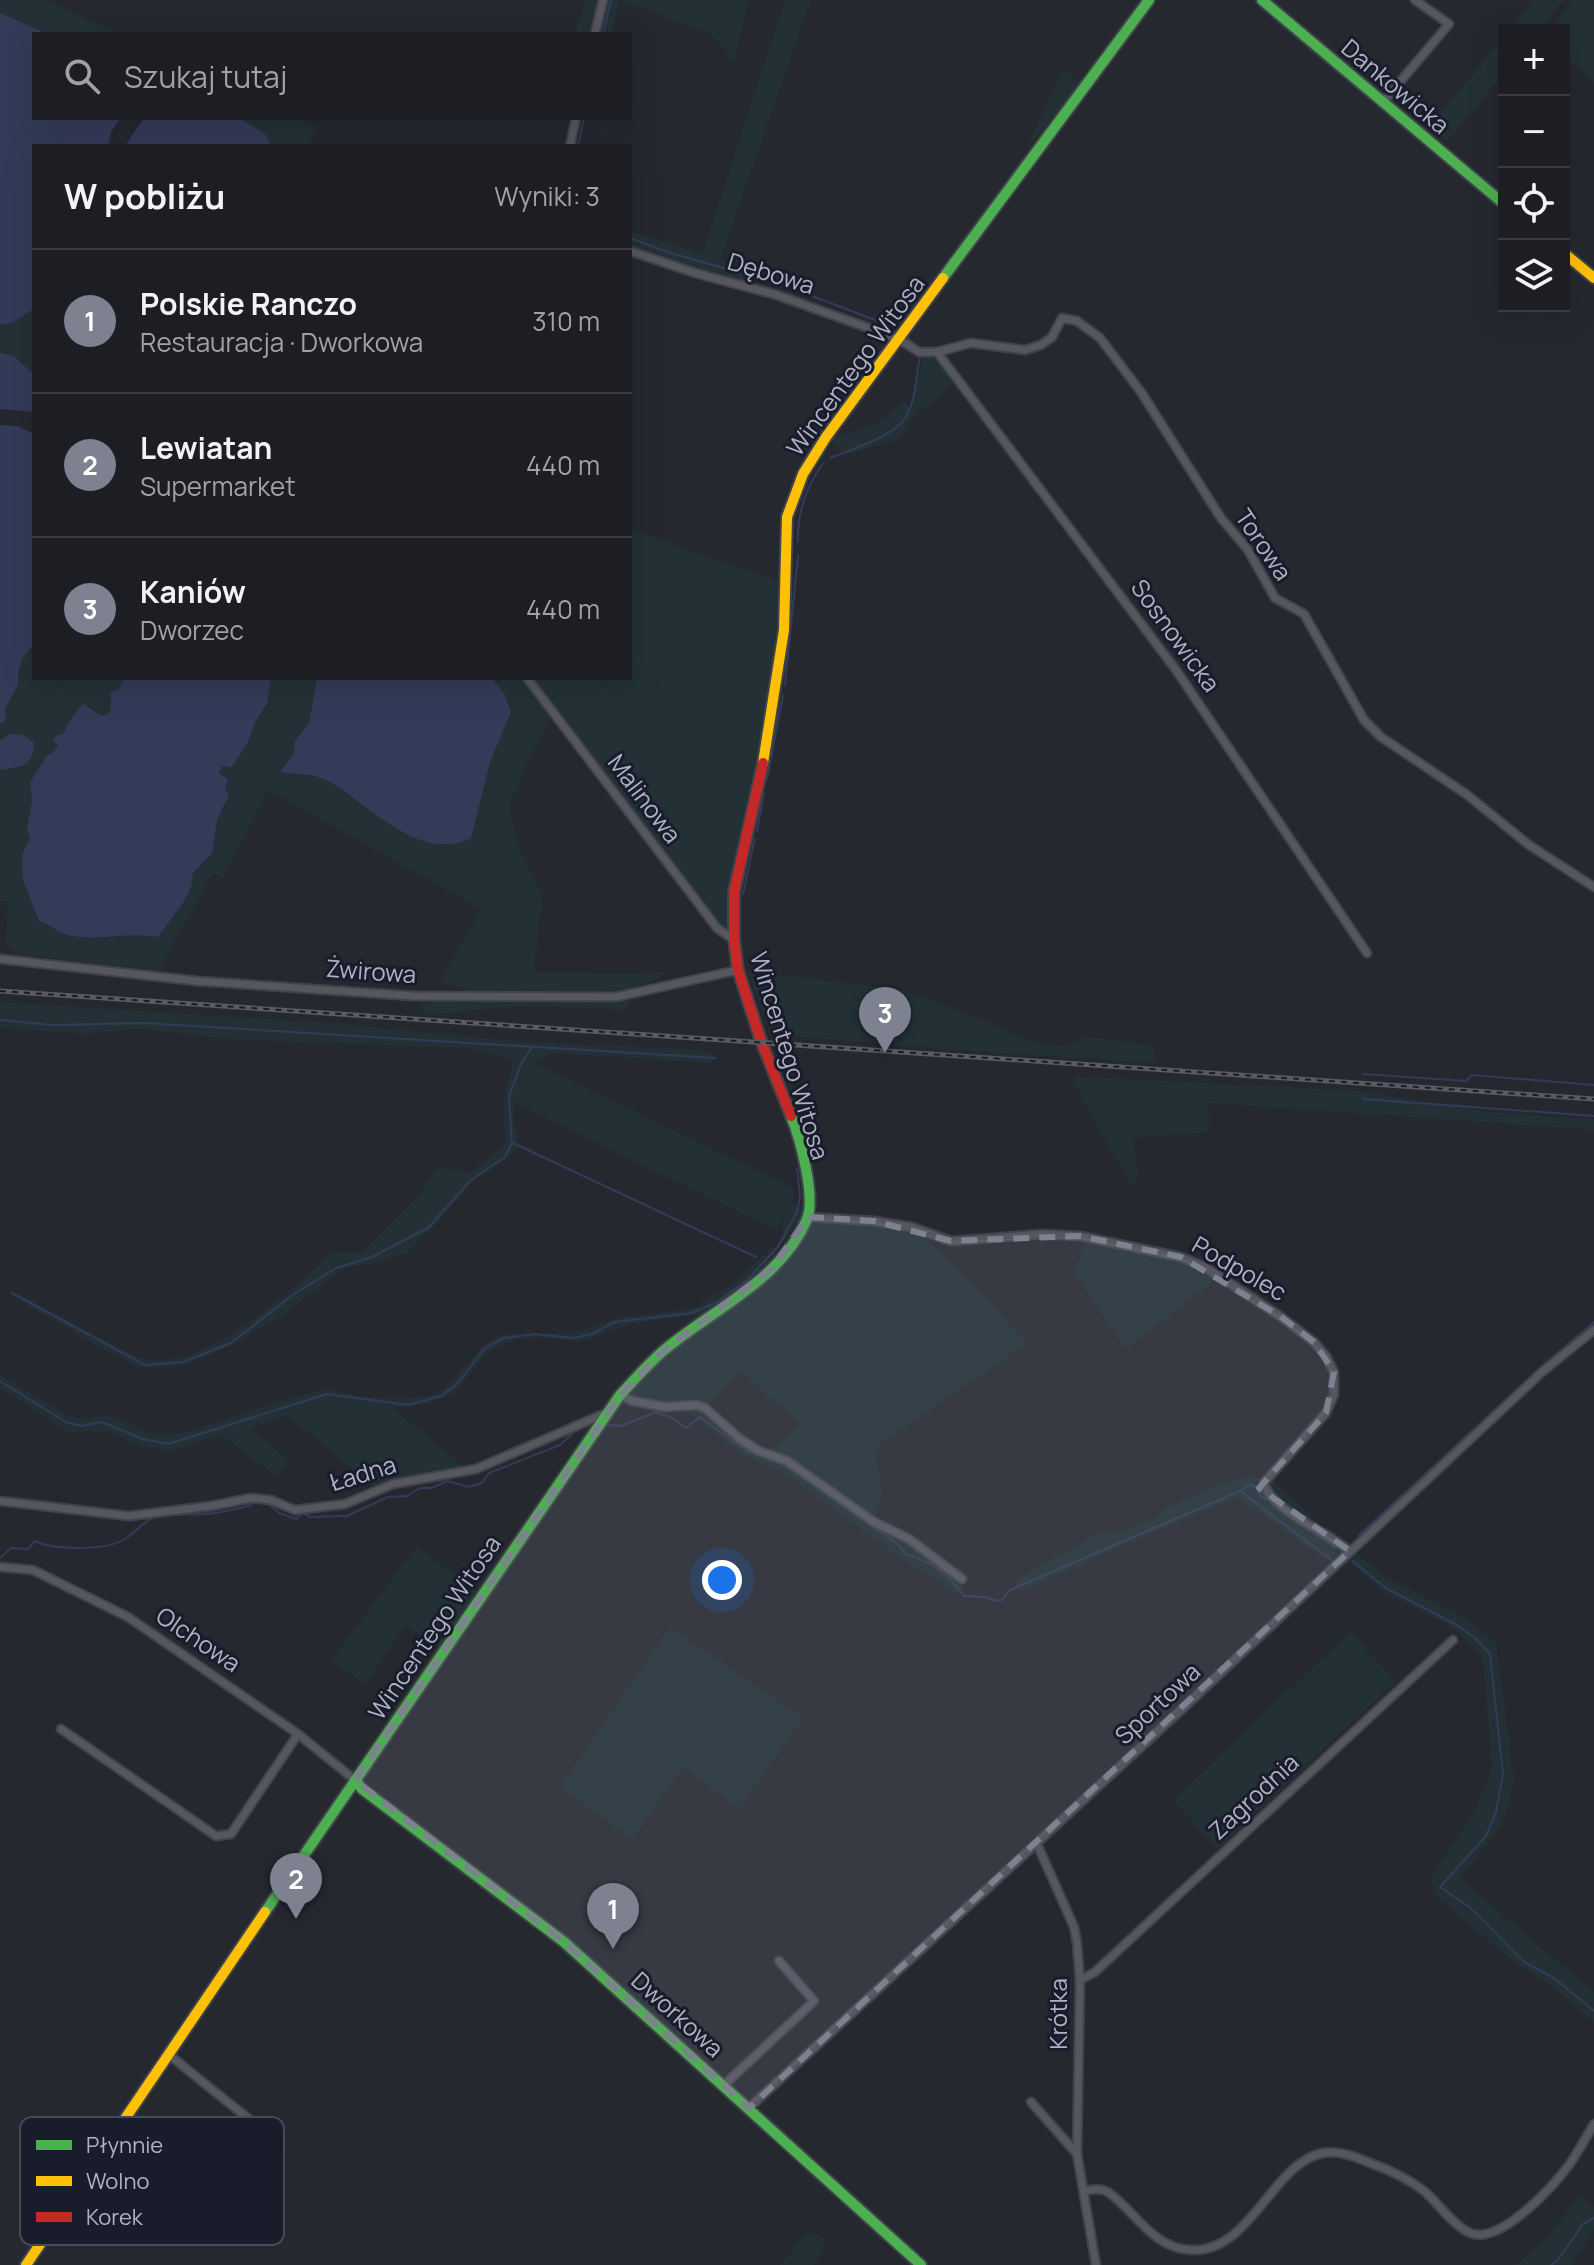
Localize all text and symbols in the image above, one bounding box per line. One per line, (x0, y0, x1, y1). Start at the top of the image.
map controls (1498, 24, 1570, 312)
button: + (1498, 24, 1570, 96)
street label: Dankowicka (1335, 31, 1457, 141)
search box (32, 32, 632, 120)
icon: search (60, 54, 104, 98)
text: Szukaj tutaj (124, 56, 287, 97)
button: − (1498, 96, 1570, 168)
button: locate (1498, 168, 1570, 240)
text: W pobliżu (64, 173, 225, 219)
text: Wyniki: 3 (494, 178, 600, 214)
button: layers (1498, 240, 1570, 312)
street label: Dębowa (724, 244, 819, 301)
street label: Wincentego Witosa (778, 268, 932, 462)
text: Polskie Ranczo (140, 283, 357, 324)
text: 1 (84, 303, 96, 339)
text: 310 m (532, 303, 600, 339)
text: Restauracja · Dworkowa (140, 324, 423, 360)
text: Lewiatan (140, 427, 272, 468)
text: 2 (82, 447, 98, 483)
text: 440 m (526, 447, 600, 483)
text: Supermarket (140, 468, 296, 504)
street label: Torowa (1228, 502, 1300, 586)
text: Kaniów (140, 571, 246, 612)
street label: Sosnowicka (1124, 572, 1228, 698)
text: 3 (82, 591, 98, 627)
text: 440 m (526, 591, 600, 627)
text: Dworzec (140, 612, 244, 648)
street label: Malinowa (601, 747, 690, 849)
street label: Wincentego Witosa (743, 948, 838, 1164)
street label: Żwirowa (325, 951, 417, 990)
pin: 3 (859, 987, 911, 1053)
street label: Podpolec (1186, 1227, 1293, 1308)
street label: Ładna (325, 1447, 400, 1498)
street label: Wincentego Witosa (360, 1529, 508, 1726)
your location (702, 1560, 742, 1600)
street label: Olchowa (150, 1598, 248, 1679)
street label: Sportowa (1107, 1655, 1207, 1751)
street label: Zagrodnia (1201, 1746, 1305, 1846)
pin: 2 (270, 1853, 322, 1919)
pin: 1 (587, 1883, 639, 1949)
street label: Dworkowa (625, 1964, 731, 2064)
street label: Krótka (1041, 1978, 1074, 2050)
legend (20, 2117, 284, 2245)
text: Płynnie (86, 2130, 163, 2160)
text: Wolno (86, 2166, 149, 2196)
text: Korek (86, 2202, 144, 2232)

